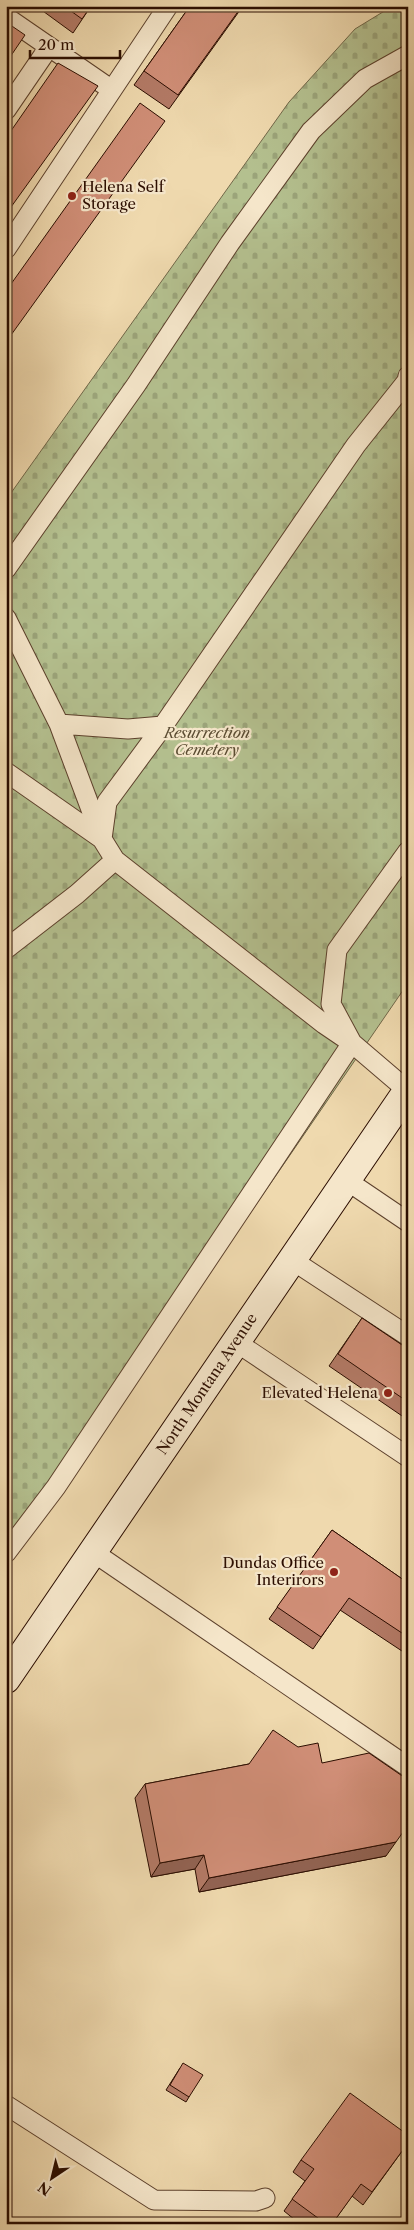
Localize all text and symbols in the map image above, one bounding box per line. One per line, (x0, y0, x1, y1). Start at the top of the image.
scale bar (30, 28, 120, 60)
text: 20 m (38, 35, 74, 54)
place label: Helena Self Storage (82, 177, 166, 213)
marker: Helena Self Storage (66, 190, 78, 202)
park label: Resurrection Cemetery (163, 723, 250, 759)
street label: North Montana Avenue (152, 1309, 261, 1458)
place label: Elevated Helena (262, 1383, 378, 1402)
marker: Elevated Helena (382, 1387, 394, 1399)
place label: Dundas Office Interirors (222, 1553, 324, 1589)
marker: Dundas Office Interirors (328, 1566, 340, 1578)
north arrow (28, 2152, 78, 2202)
text: N (34, 2178, 55, 2200)

